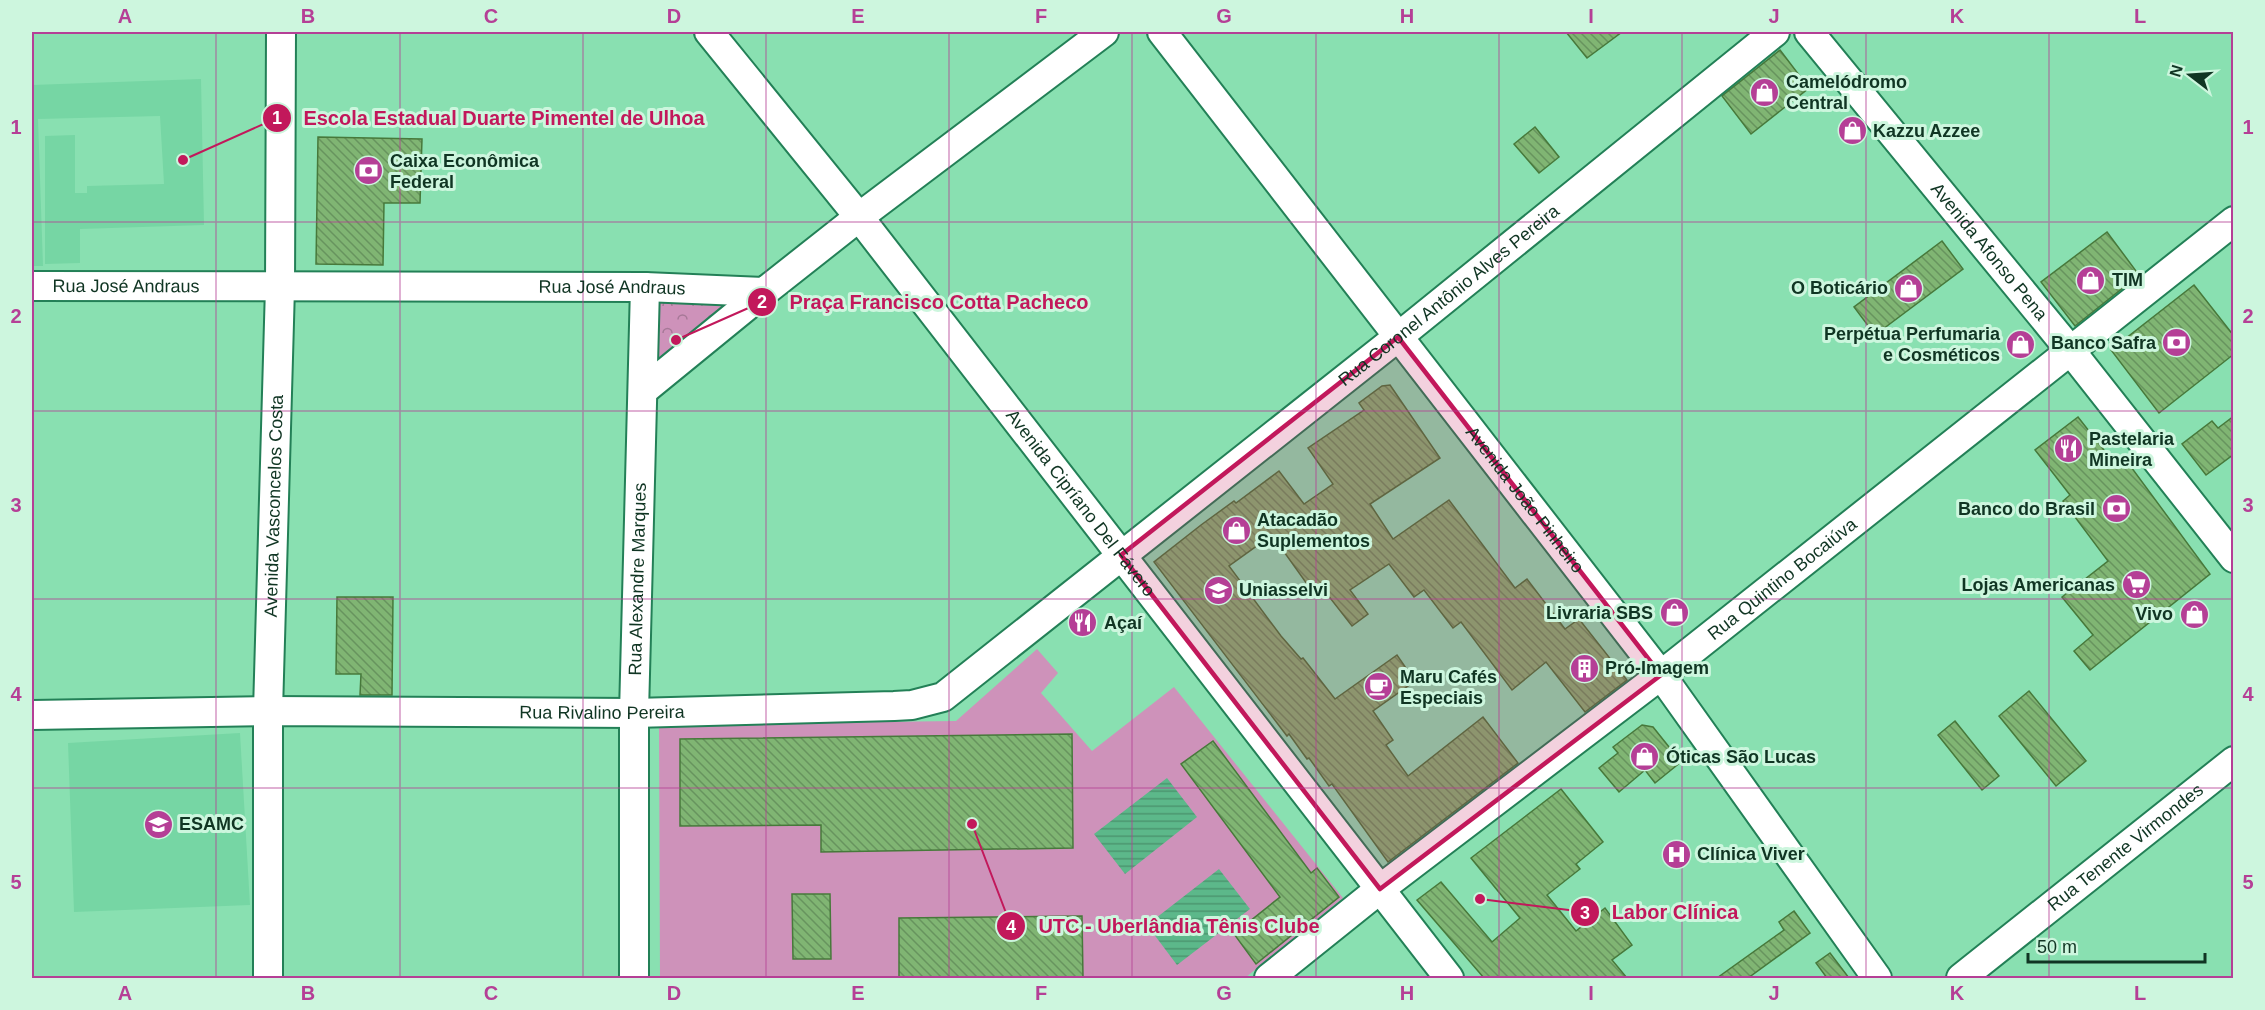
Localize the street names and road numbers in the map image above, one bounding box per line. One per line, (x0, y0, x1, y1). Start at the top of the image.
street label: Avenida Afonso Pena (1927, 179, 2052, 325)
street label: Rua Coronel Antônio Alves Pereira (1335, 200, 1564, 390)
street label: Rua José Andraus (52, 276, 200, 296)
street label: Rua José Andraus (538, 277, 686, 299)
street label: Avenida Vasconcelos Costa (261, 394, 287, 618)
street label: Avenida Cipríano Del Fávero (1002, 406, 1159, 600)
street label: Avenida João Pinheiro (1462, 422, 1588, 577)
street label: Rua Alexandre Marques (625, 482, 650, 676)
street label: Rua Quintino Bocaiúva (1704, 513, 1861, 644)
street label: Rua Rivalino Pereira (519, 702, 686, 723)
street label: Rua Tenente Virmondes (2044, 780, 2207, 915)

